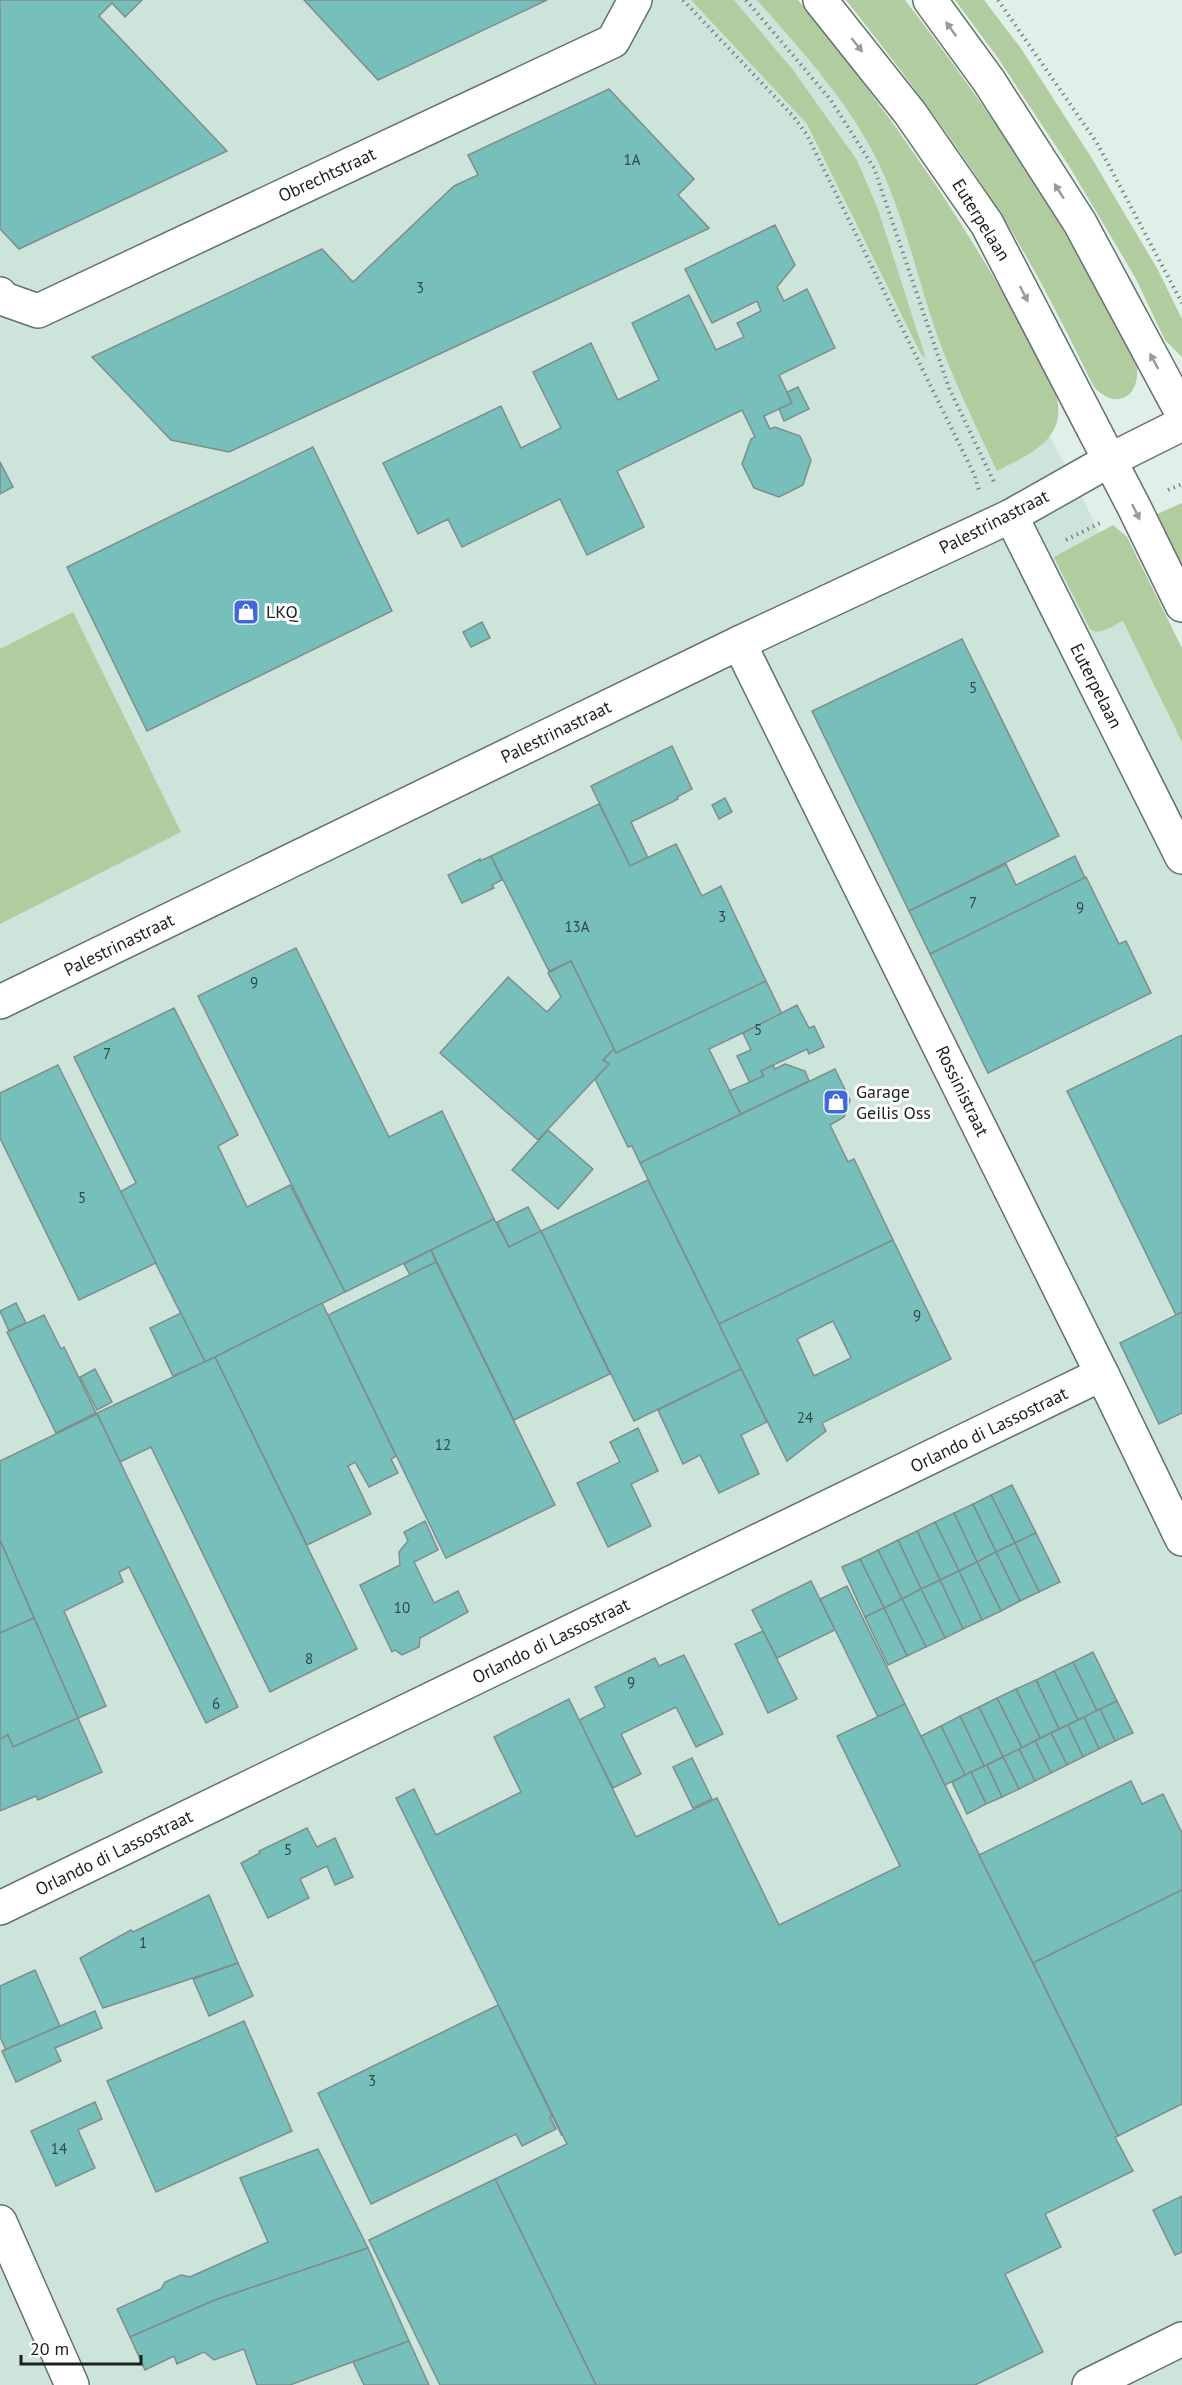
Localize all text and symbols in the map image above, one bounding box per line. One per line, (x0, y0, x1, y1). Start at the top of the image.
one-way arrow (945, 21, 957, 37)
one-way arrow (851, 38, 863, 53)
street label: Obrechtstraat (274, 142, 379, 207)
house number: 1A (624, 150, 641, 169)
street label: Euterpelaan (947, 174, 1016, 265)
one-way arrow (1054, 183, 1065, 199)
house number: 3 (416, 278, 424, 297)
one-way arrow (1019, 286, 1029, 303)
one-way arrow (1149, 352, 1159, 369)
street label: Palestrinastraat (935, 484, 1052, 559)
one-way arrow (1132, 503, 1141, 520)
shop icon: LKQ (231, 597, 261, 627)
place label: LKQ (266, 600, 298, 623)
street label: Euterpelaan (1065, 639, 1128, 732)
house number: 5 (969, 678, 977, 697)
street label: Palestrinastraat (497, 695, 615, 768)
house number: 7 (969, 893, 977, 912)
house number: 9 (1076, 898, 1084, 917)
house number: 3 (718, 907, 726, 926)
street label: Palestrinastraat (60, 908, 178, 981)
house number: 13A (564, 917, 590, 936)
house number: 9 (250, 973, 258, 992)
house number: 5 (754, 1020, 762, 1039)
street label: Rossinistraat (931, 1042, 994, 1140)
house number: 7 (103, 1044, 111, 1063)
place label: Garage Geilis Oss (856, 1080, 931, 1124)
shop icon: Garage Geilis Oss (821, 1087, 851, 1117)
house number: 5 (78, 1188, 86, 1207)
house number: 9 (913, 1306, 921, 1325)
street label: Orlando di Lassostraat (906, 1381, 1071, 1478)
house number: 24 (797, 1408, 813, 1427)
house number: 12 (435, 1435, 451, 1454)
street label: Orlando di Lassostraat (468, 1592, 633, 1689)
house number: 10 (394, 1598, 410, 1617)
house number: 8 (305, 1649, 313, 1668)
house number: 9 (627, 1673, 635, 1692)
house number: 6 (212, 1694, 220, 1713)
street label: Orlando di Lassostraat (31, 1804, 196, 1901)
house number: 5 (284, 1840, 292, 1859)
house number: 1 (139, 1933, 147, 1952)
house number: 3 (368, 2071, 376, 2090)
house number: 14 (51, 2139, 67, 2158)
scale bar (21, 2328, 141, 2366)
text: 20 m (30, 2337, 69, 2360)

